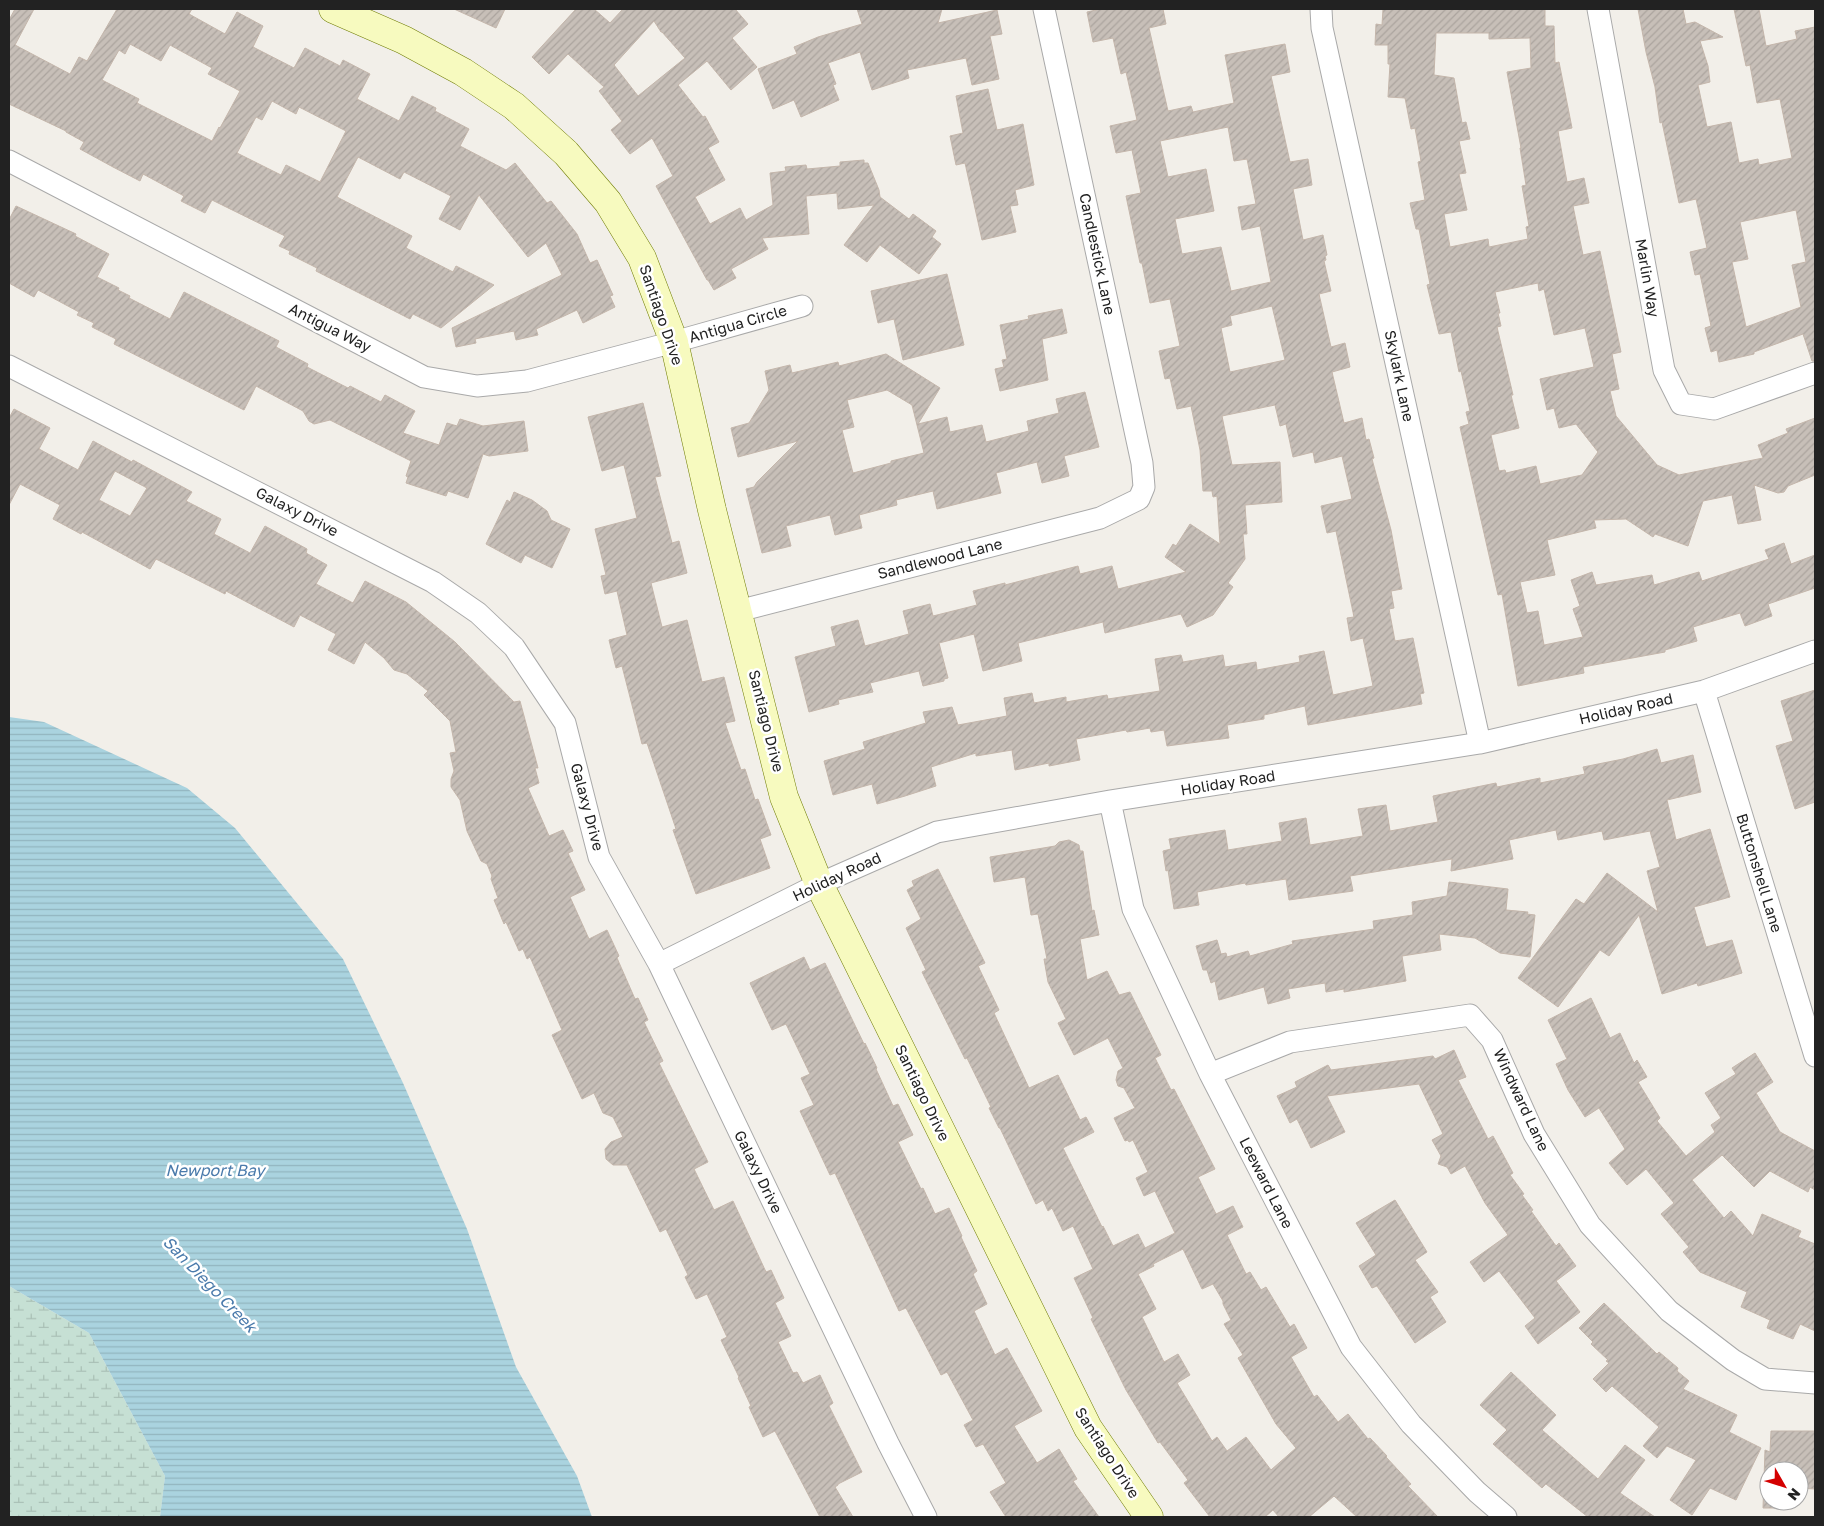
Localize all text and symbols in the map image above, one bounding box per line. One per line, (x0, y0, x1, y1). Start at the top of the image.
street label: Candlestick Lane (1076, 191, 1120, 317)
street label: Marlin Way (1632, 237, 1664, 319)
street label: Santiago Drive (636, 262, 688, 367)
street label: Antigua Way (286, 299, 375, 356)
street label: Antigua Circle (687, 300, 789, 346)
street label: Skylark Lane (1381, 328, 1419, 423)
street label: Galaxy Drive (253, 483, 342, 540)
street label: Sandlewood Lane (876, 534, 1004, 582)
street label: Santiago Drive (746, 668, 788, 774)
street label: Holiday Road (1577, 689, 1674, 728)
street label: Galaxy Drive (568, 761, 608, 853)
street label: Holiday Road (1179, 766, 1276, 798)
street label: Buttonshell Lane (1733, 811, 1787, 935)
street label: Holiday Road (789, 848, 884, 904)
street label: Santiago Drive (892, 1042, 954, 1144)
street label: Windward Lane (1490, 1045, 1554, 1154)
street label: Galaxy Drive (731, 1127, 787, 1216)
street label: Leeward Lane (1236, 1134, 1298, 1231)
water label: Newport Bay (165, 1160, 267, 1180)
water label: San Diego Creek (159, 1232, 262, 1338)
street label: Santiago Drive (1072, 1404, 1144, 1502)
north arrow (1759, 1461, 1809, 1511)
text: N (1785, 1485, 1804, 1504)

